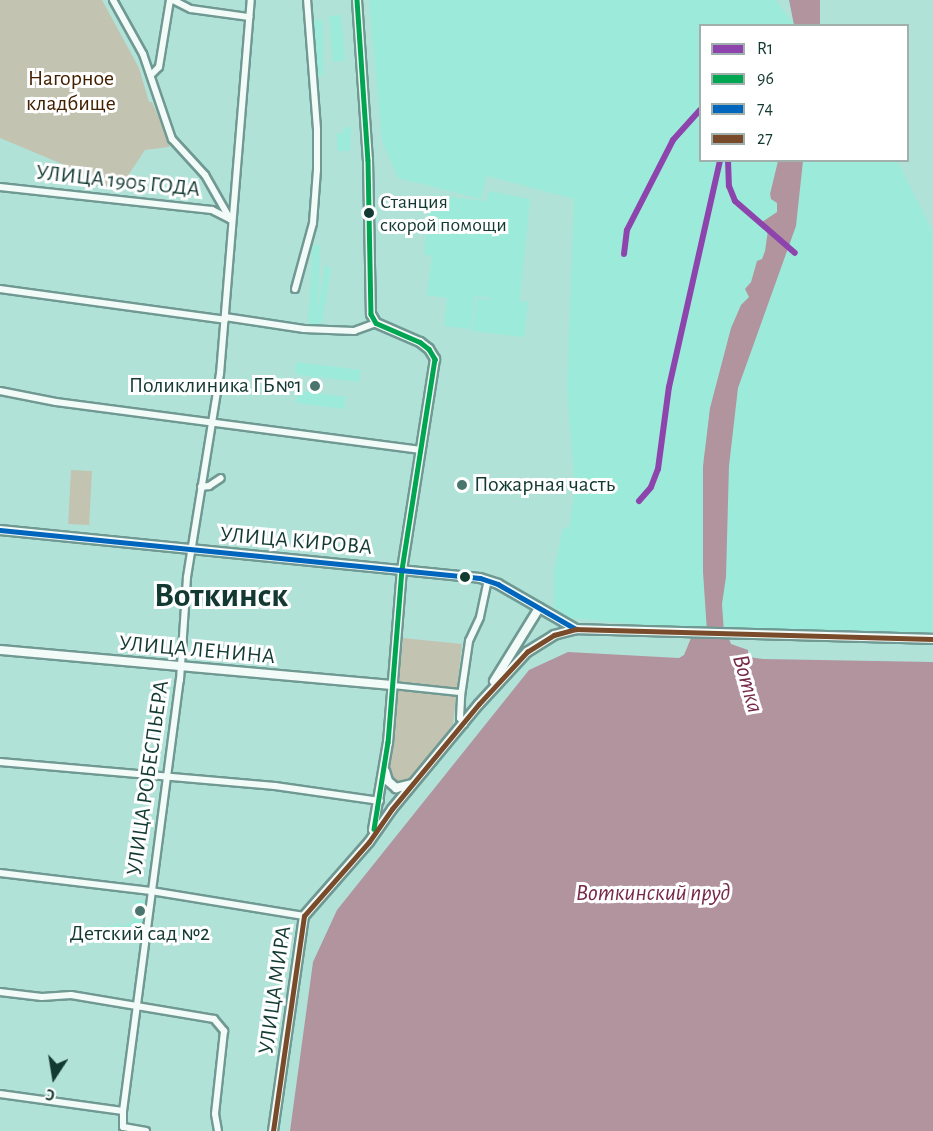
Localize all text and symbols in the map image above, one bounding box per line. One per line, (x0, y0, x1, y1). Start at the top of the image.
legend (699, 24, 909, 162)
text: R1 (757, 40, 773, 58)
park label: Нагорное кладбище (26, 65, 116, 116)
text: 96 (757, 70, 774, 88)
text: 74 (757, 100, 773, 118)
text: 27 (757, 130, 773, 148)
street label: УЛИЦА 1905 ГОДА (35, 159, 201, 203)
place label: Станция скорой помощи (380, 190, 507, 237)
marker: Станция скорой помощи (363, 207, 375, 219)
place label: Поликлиника ГБ№1 (129, 373, 302, 399)
marker: Поликлиника ГБ№1 (306, 377, 324, 395)
place label: Пожарная часть (474, 472, 615, 498)
marker: Пожарная часть (455, 478, 469, 492)
street label: УЛИЦА КИРОВА (219, 521, 373, 561)
unlabelled marker (459, 571, 471, 583)
district label: Воткинск (154, 577, 288, 617)
street label: УЛИЦА ЛЕНИНА (118, 630, 276, 670)
water label: Вотка (725, 652, 769, 716)
street label: УЛИЦА РОБЕСПЬЕРА (121, 679, 175, 877)
water label: Воткинский пруд (576, 880, 730, 908)
marker: Детский сад №2 (133, 904, 147, 918)
place label: Детский сад №2 (70, 921, 210, 947)
street label: УЛИЦА МИРА (253, 924, 297, 1056)
north arrow (24, 1047, 84, 1107)
text: С (44, 1086, 56, 1103)

